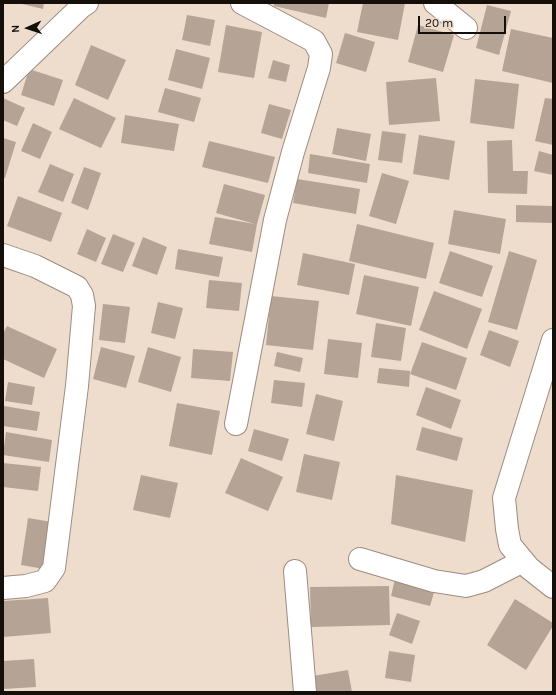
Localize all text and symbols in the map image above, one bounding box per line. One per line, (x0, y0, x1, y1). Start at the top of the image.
north arrow (8, 8, 48, 48)
scale bar (420, 8, 508, 34)
text: 20 m (425, 16, 453, 30)
text: N (9, 24, 22, 33)

